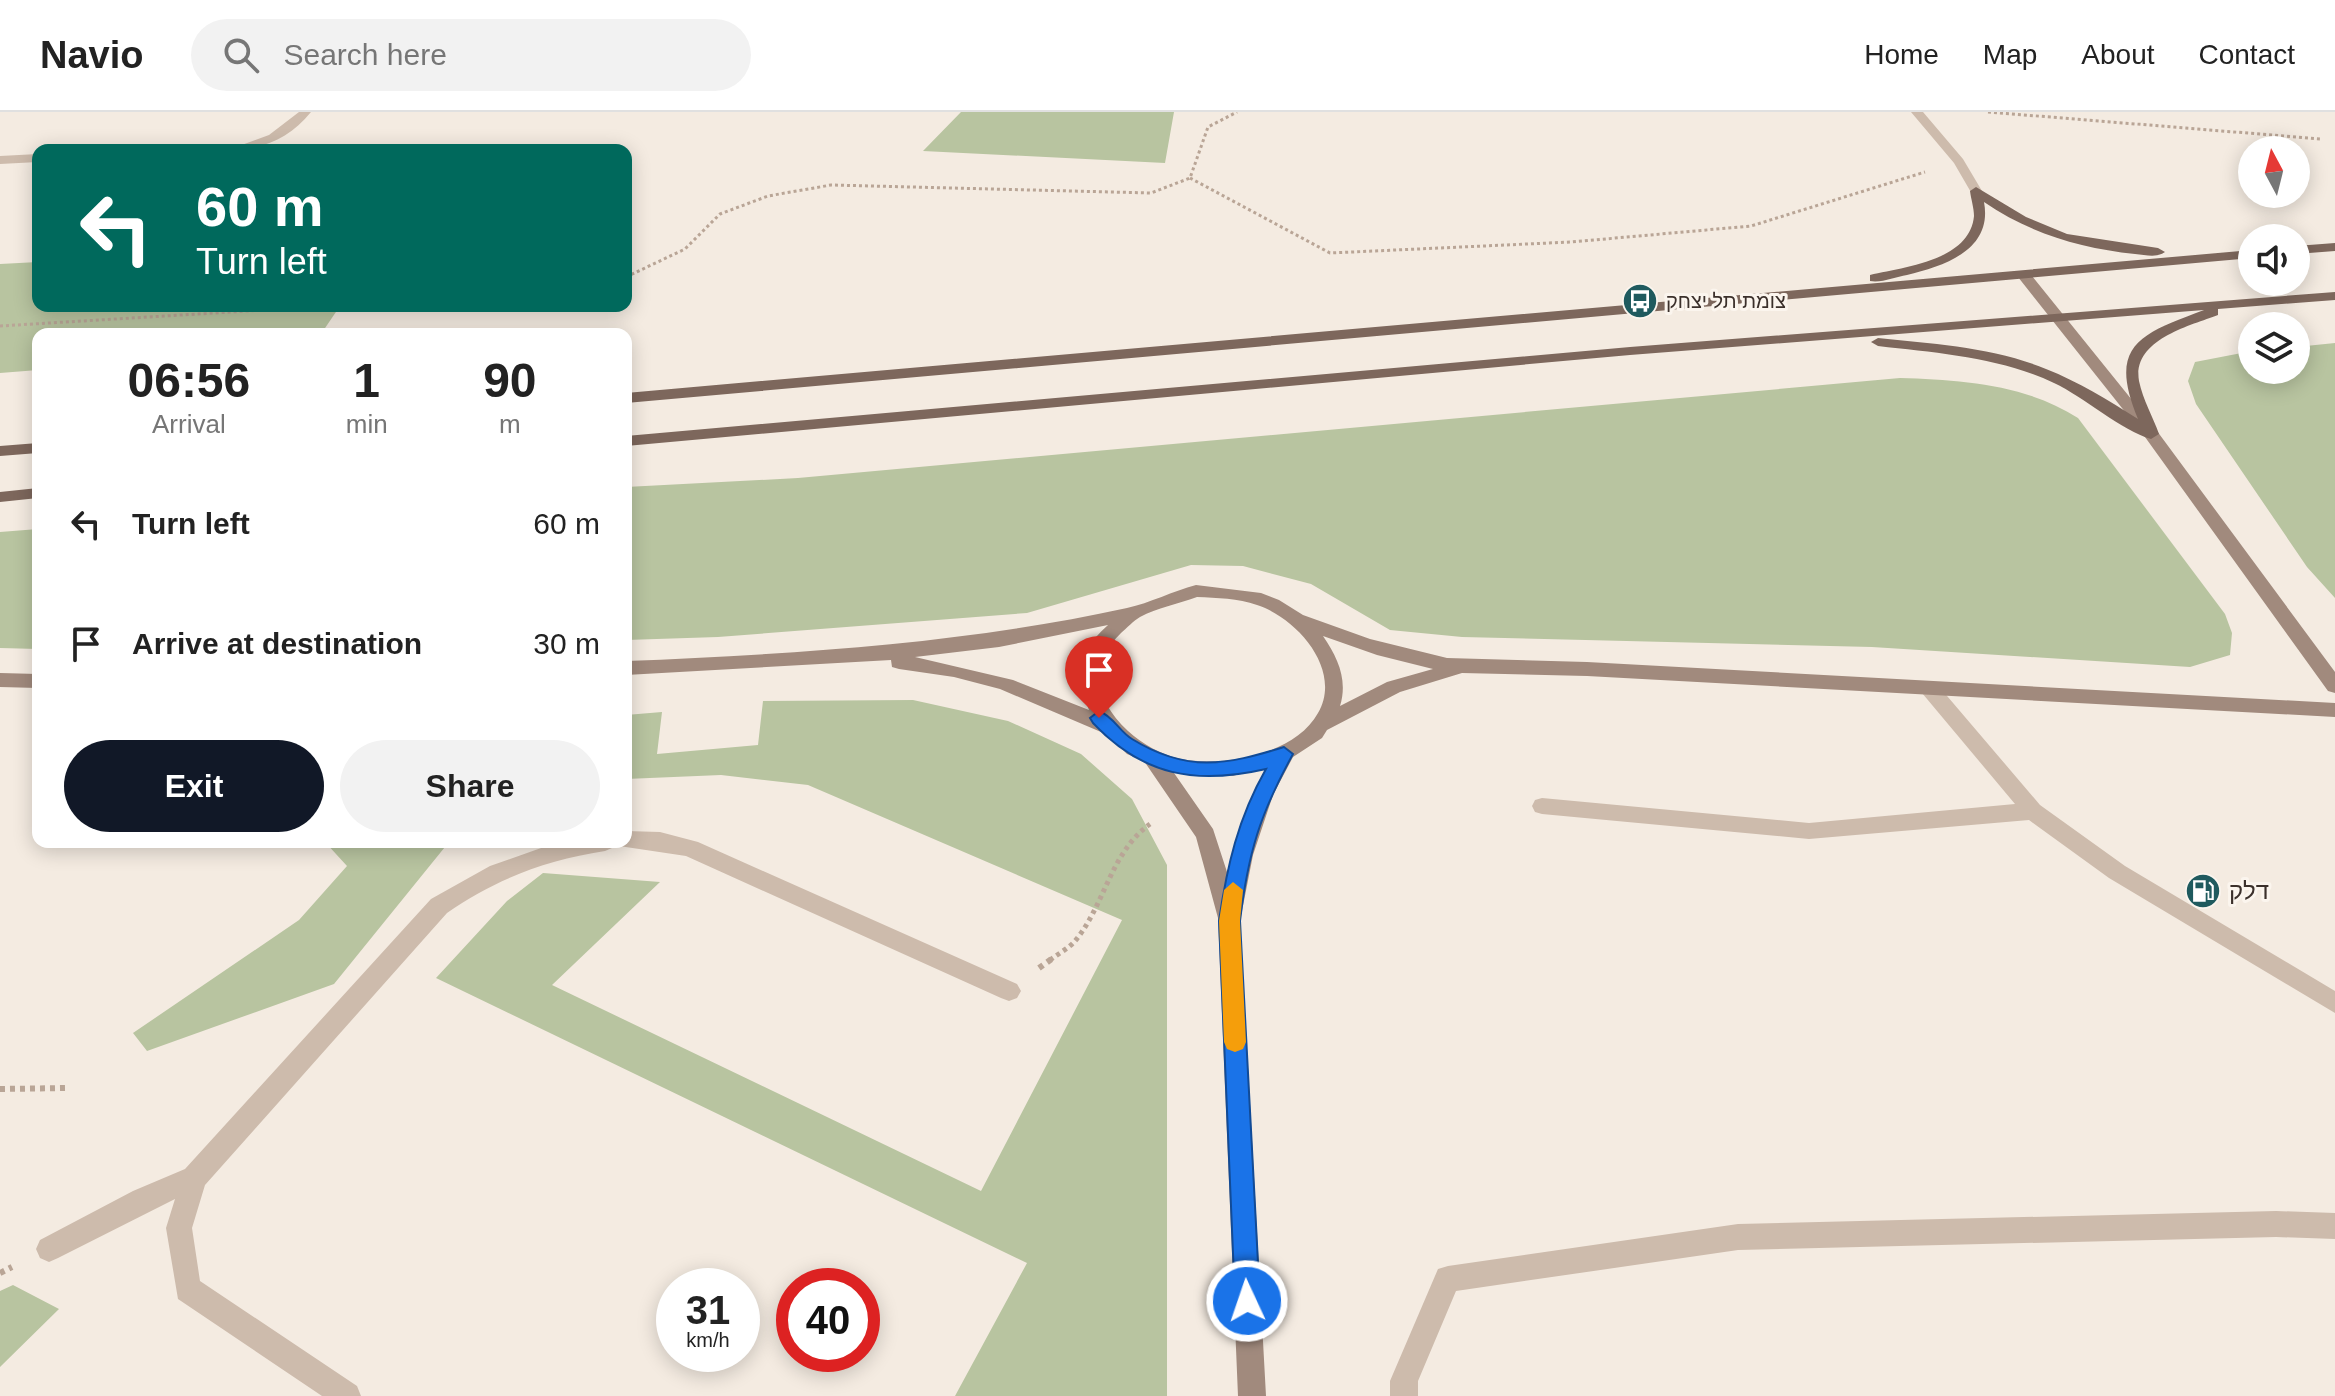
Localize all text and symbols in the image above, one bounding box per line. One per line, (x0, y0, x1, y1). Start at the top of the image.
search box (191, 19, 751, 91)
icon: search (219, 33, 263, 77)
text: Navio (40, 34, 143, 76)
text: Search here (283, 38, 447, 71)
text: Home (1864, 39, 1939, 70)
text: Map (1983, 39, 2037, 70)
text: About (2081, 39, 2155, 70)
text: Contact (2199, 39, 2295, 70)
north arrow (2238, 136, 2310, 208)
map controls (2238, 136, 2310, 384)
text: 60 m (196, 175, 324, 238)
icon: left (64, 176, 168, 280)
button: sound (2238, 224, 2310, 296)
text: Turn left (196, 241, 327, 282)
bus stop icon: צומת תל יצחק (1621, 282, 1659, 320)
place label: צומת תל יצחק (1666, 290, 1786, 312)
button: layers (2238, 312, 2310, 384)
text: 06:56 (127, 354, 250, 407)
text: 1 (353, 354, 380, 407)
text: 90 (483, 354, 537, 407)
text: Arrival (152, 409, 226, 439)
text: min (346, 409, 388, 439)
text: m (499, 409, 521, 439)
icon: left (64, 502, 108, 546)
text: Turn left (132, 507, 250, 540)
text: 60 m (533, 507, 600, 540)
icon: arrive (64, 622, 108, 666)
text: Arrive at destination (132, 627, 422, 660)
text: 30 m (533, 627, 600, 660)
pin (1065, 636, 1133, 718)
icon: arrive (1077, 648, 1121, 692)
button: Exit (64, 740, 324, 832)
button: Share (340, 740, 600, 832)
fuel station icon: דלק (2184, 872, 2222, 910)
place label: דלק (2229, 877, 2269, 904)
position arrow (1205, 1259, 1289, 1343)
speed limit sign: 40 (776, 1268, 880, 1372)
text: 31 (686, 1288, 730, 1332)
text: km/h (686, 1329, 730, 1351)

